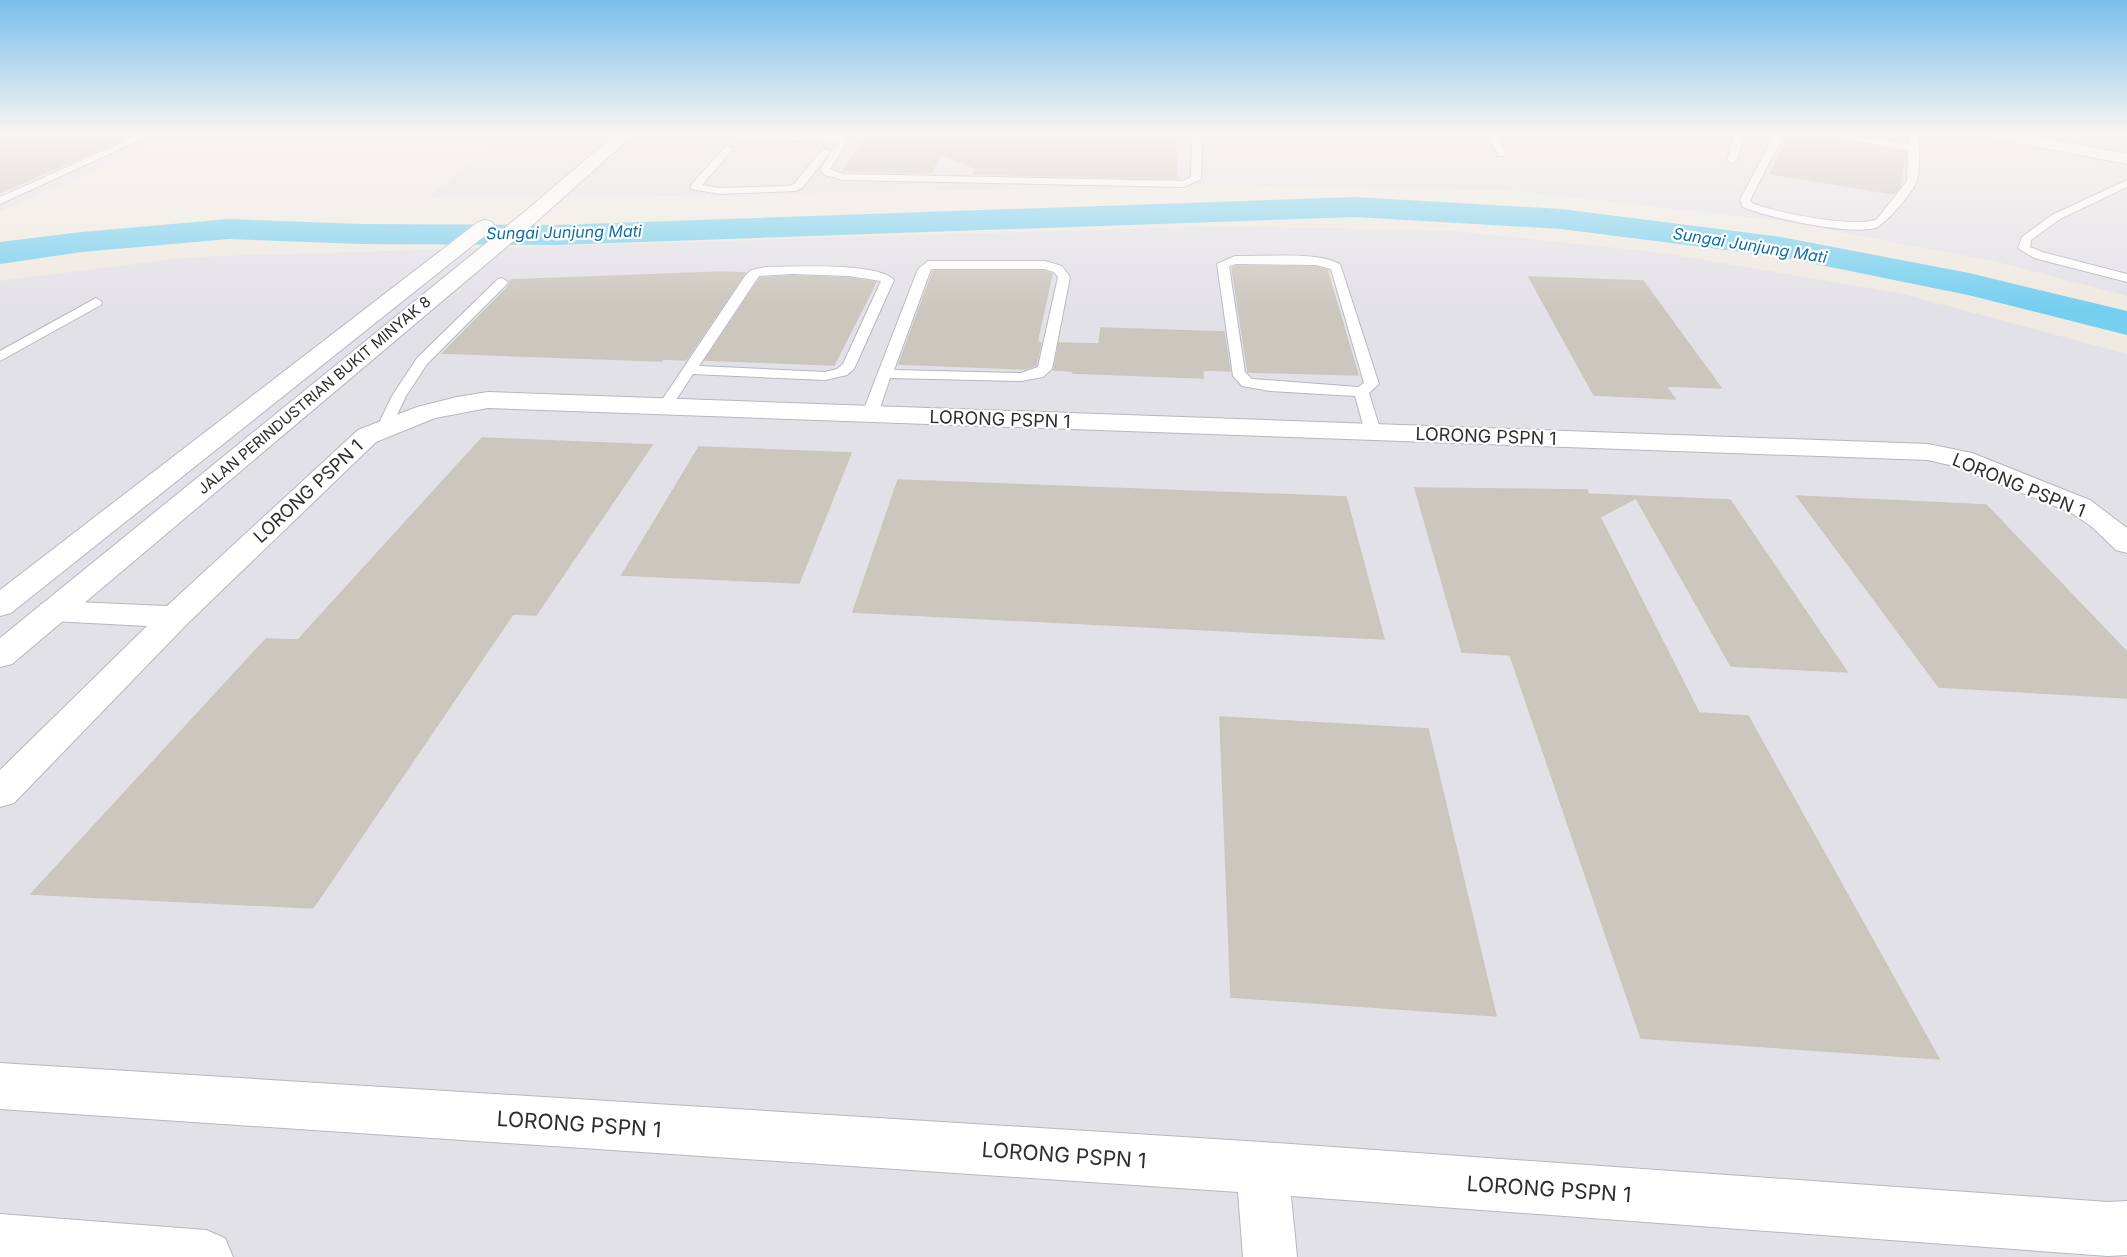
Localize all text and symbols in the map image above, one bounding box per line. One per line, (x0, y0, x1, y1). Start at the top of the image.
water label: Sungai Junjung Mati (486, 221, 643, 243)
water label: Sungai Junjung Mati (1672, 223, 1830, 267)
street label: JALAN PERINDUSTRIAN BUKIT MINYAK 8 (194, 292, 434, 498)
street label: LORONG PSPN 1 (929, 406, 1071, 432)
street label: LORONG PSPN 1 (1415, 423, 1557, 449)
street label: LORONG PSPN 1 (249, 435, 367, 547)
street label: LORONG PSPN 1 (1950, 449, 2088, 521)
street label: LORONG PSPN 1 (496, 1106, 662, 1142)
street label: LORONG PSPN 1 (981, 1137, 1147, 1173)
street label: LORONG PSPN 1 (1466, 1171, 1632, 1207)

